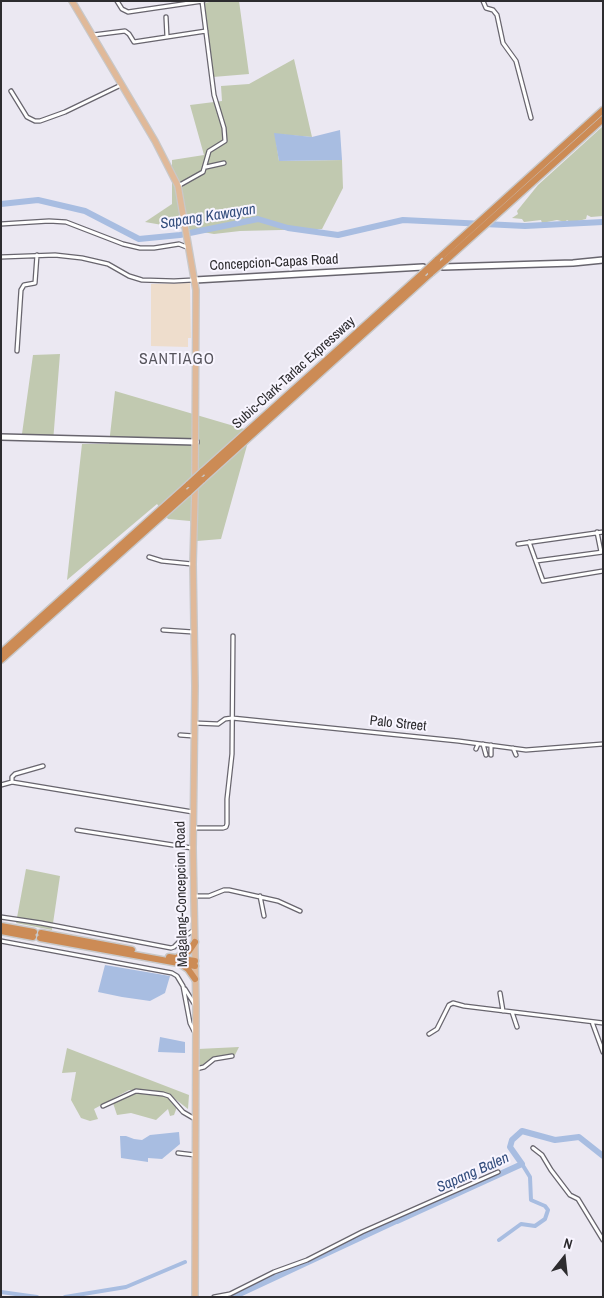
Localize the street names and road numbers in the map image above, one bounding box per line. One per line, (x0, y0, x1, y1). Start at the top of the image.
street label: Concepcion-Capas Road (209, 251, 339, 275)
street label: Subic-Clark-Tarlac Expressway (229, 313, 359, 433)
street label: Palo Street (369, 713, 427, 735)
street label: Magalang-Concepcion Road (172, 821, 192, 967)

